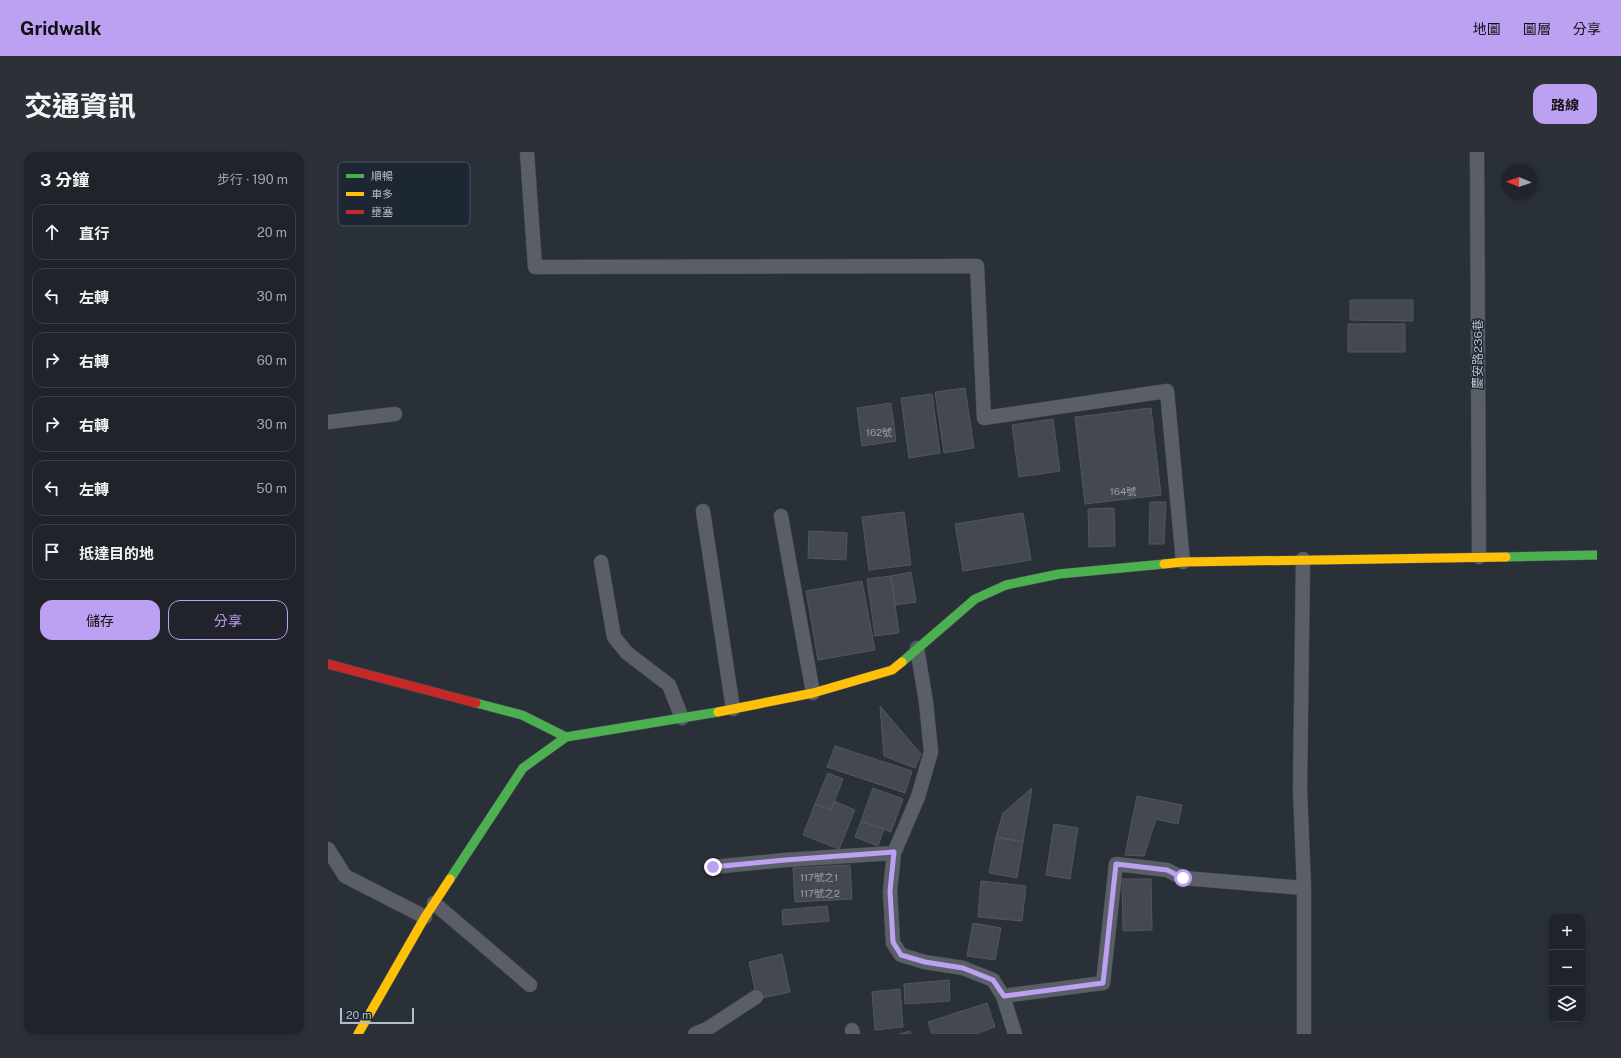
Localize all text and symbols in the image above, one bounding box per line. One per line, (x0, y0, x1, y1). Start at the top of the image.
text: Gridwalk (20, 17, 101, 39)
text: 地圖 (1473, 21, 1501, 37)
text: 圖層 (1523, 21, 1551, 37)
text: 分享 (1573, 21, 1601, 37)
button: 路線 (1533, 84, 1597, 124)
text: 交通資訊 (24, 89, 136, 122)
legend (338, 162, 470, 226)
north arrow (1501, 164, 1537, 200)
text: 3 分鐘 (40, 170, 89, 190)
text: 順暢 (371, 170, 393, 182)
text: 步行 · 190 m (217, 172, 288, 187)
text: 車多 (371, 188, 393, 200)
text: 壅塞 (371, 206, 393, 218)
icon: ahead (41, 221, 63, 243)
text: 直行 (79, 225, 109, 242)
text: 20 m (257, 225, 287, 240)
icon: left (41, 285, 63, 307)
text: 左轉 (79, 289, 109, 306)
text: 30 m (257, 289, 287, 304)
street label: 慶安路236巷 (1471, 319, 1485, 389)
icon: right (41, 349, 63, 371)
text: 右轉 (79, 353, 109, 370)
text: 60 m (257, 353, 287, 368)
icon: right (41, 413, 63, 435)
text: 右轉 (79, 417, 109, 434)
text: 30 m (257, 417, 287, 432)
house number: 162號 (866, 426, 892, 438)
icon: left (41, 477, 63, 499)
text: 左轉 (79, 481, 109, 498)
text: 50 m (256, 481, 287, 496)
house number: 164號 (1110, 485, 1136, 497)
icon: arrive (41, 541, 63, 563)
text: 抵達目的地 (79, 545, 154, 562)
button: 儲存 (40, 600, 160, 640)
button: 分享 (168, 600, 288, 640)
route end (704, 858, 722, 876)
route start (1174, 869, 1192, 887)
house number: 117號之1 (800, 871, 838, 883)
house number: 117號之2 (800, 887, 840, 899)
map controls (1549, 914, 1585, 1022)
button: + (1549, 914, 1585, 950)
button: − (1549, 950, 1585, 986)
button: layers (1549, 986, 1585, 1022)
scale bar (340, 1006, 414, 1025)
text: 20 m (346, 1009, 371, 1021)

